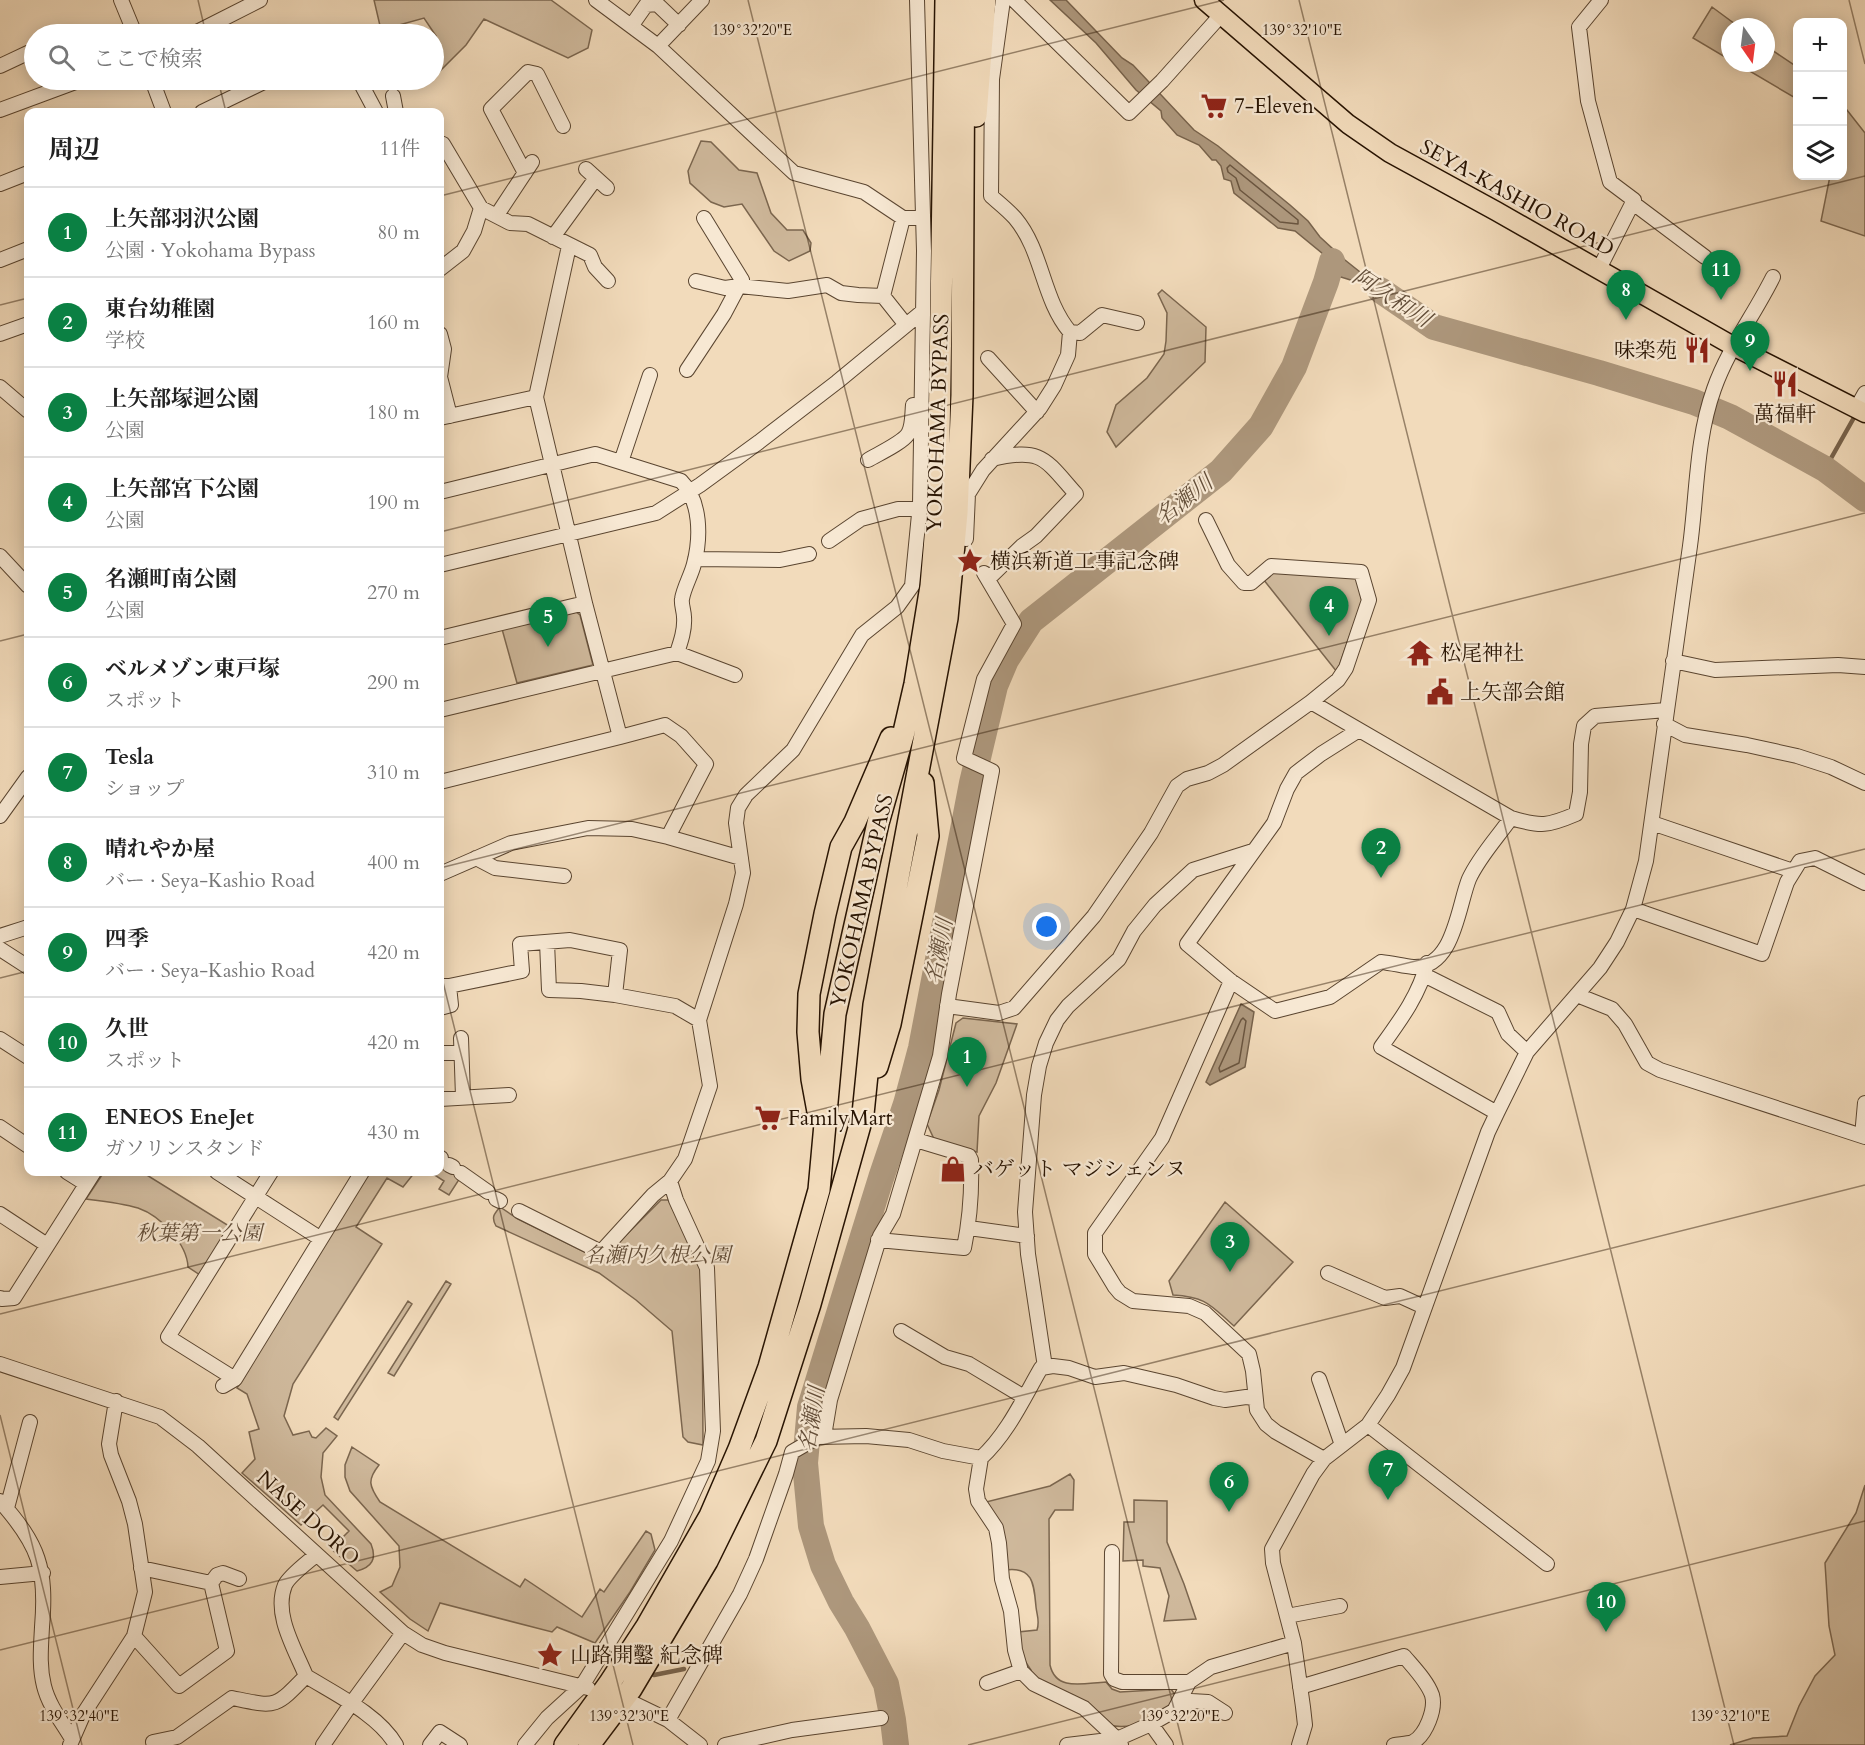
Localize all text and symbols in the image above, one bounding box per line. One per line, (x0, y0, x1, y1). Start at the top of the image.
north arrow (1721, 18, 1775, 72)
map controls (1793, 18, 1847, 180)
button: + (1793, 18, 1847, 72)
text: 139°32'20"E (712, 20, 792, 40)
text: 139°32'10"E (1262, 20, 1342, 40)
search box (24, 24, 444, 90)
icon: search (45, 41, 78, 74)
text: ここで検索 (93, 44, 203, 74)
button: − (1793, 72, 1847, 126)
supermarket icon: 7-Eleven (1199, 91, 1229, 121)
place label: 7-Eleven (1234, 92, 1314, 121)
button: layers (1793, 126, 1847, 180)
text: 周辺 (48, 132, 100, 167)
street label: SEYA-KASHIO ROAD (1415, 133, 1619, 263)
text: 11件 (380, 135, 420, 162)
text: 上矢部羽沢公園 (105, 204, 259, 234)
text: 1 (62, 219, 73, 246)
text: 80 m (377, 219, 420, 246)
text: 公園 · Yokohama Bypass (105, 237, 315, 264)
pin: 11 (1702, 250, 1740, 300)
water label: 阿久和川 (1347, 261, 1439, 336)
pin: 8 (1606, 270, 1646, 320)
text: 東台幼稚園 (105, 294, 215, 324)
text: 2 (62, 309, 73, 336)
text: 160 m (367, 309, 420, 336)
street label: YOKOHAMA BYPASS (920, 313, 956, 533)
pin: 9 (1730, 322, 1770, 371)
text: 学校 (105, 327, 145, 354)
restaurant icon: 味楽苑 (1682, 335, 1712, 365)
place label: 味楽苑 (1614, 336, 1677, 365)
restaurant icon: 萬福軒 (1770, 369, 1800, 399)
text: 上矢部塚迴公園 (105, 384, 259, 414)
text: 3 (62, 399, 73, 426)
text: 180 m (367, 399, 420, 426)
place label: 萬福軒 (1754, 400, 1817, 429)
text: 公園 (105, 417, 145, 444)
water label: 名瀬川 (1149, 467, 1221, 532)
text: 上矢部宮下公園 (105, 474, 259, 504)
text: 4 (62, 489, 73, 516)
text: 190 m (367, 489, 420, 516)
text: 公園 (105, 507, 145, 534)
place icon: 横浜新道工事記念碑 (955, 546, 985, 576)
place label: 横浜新道工事記念碑 (990, 547, 1179, 576)
text: 名瀬町南公園 (105, 564, 237, 594)
text: 5 (62, 579, 73, 606)
text: 270 m (367, 579, 420, 606)
pin: 4 (1310, 586, 1348, 636)
text: 公園 (105, 597, 145, 624)
pin: 5 (528, 598, 568, 647)
temple icon: 松尾神社 (1405, 638, 1435, 668)
place label: 松尾神社 (1440, 639, 1524, 668)
text: ベルメゾン東戸塚 (105, 654, 280, 684)
text: 6 (62, 669, 73, 696)
text: 290 m (367, 669, 420, 696)
public building icon: 上矢部会館 (1425, 677, 1455, 707)
place label: 上矢部会館 (1460, 678, 1565, 707)
text: スポット (105, 687, 185, 714)
text: Tesla (105, 742, 154, 772)
text: 7 (62, 759, 73, 786)
text: 310 m (367, 759, 420, 786)
text: ショップ (105, 775, 185, 802)
street label: YOKOHAMA BYPASS (823, 791, 901, 1011)
pin: 2 (1362, 828, 1400, 878)
text: 晴れやか屋 (105, 834, 215, 864)
text: 8 (62, 849, 73, 876)
text: 400 m (367, 849, 420, 876)
text: バー · Seya-Kashio Road (105, 867, 315, 894)
your location (1032, 912, 1061, 941)
water label: 名瀬川 (918, 914, 960, 986)
text: 四季 (105, 924, 149, 954)
text: 9 (62, 939, 73, 966)
text: 420 m (367, 939, 420, 966)
text: バー · Seya-Kashio Road (105, 957, 315, 984)
text: 久世 (105, 1014, 149, 1044)
text: 10 (57, 1029, 78, 1056)
text: 420 m (367, 1029, 420, 1056)
pin: 1 (948, 1038, 986, 1087)
text: スポット (105, 1047, 185, 1074)
text: ENEOS EneJet (105, 1102, 254, 1132)
supermarket icon: FamilyMart (753, 1103, 783, 1133)
place label: FamilyMart (788, 1104, 893, 1133)
text: 11 (57, 1119, 78, 1146)
text: 430 m (367, 1119, 420, 1146)
text: ガソリンスタンド (105, 1135, 264, 1162)
shop icon: バゲット マジシェンヌ (938, 1154, 968, 1184)
place label: バゲット マジシェンヌ (973, 1155, 1186, 1184)
park label: 秋葉第一公園 (136, 1219, 265, 1248)
pin: 3 (1210, 1222, 1250, 1272)
park label: 名瀬内久根公園 (584, 1241, 733, 1270)
water label: 名瀬川 (792, 1382, 832, 1454)
pin: 7 (1368, 1450, 1408, 1500)
pin: 6 (1210, 1462, 1248, 1512)
street label: NASE DORO (250, 1464, 366, 1572)
pin: 10 (1586, 1582, 1626, 1632)
place icon: 山路開鑿 紀念碑 (535, 1640, 565, 1670)
place label: 山路開鑿 紀念碑 (570, 1641, 723, 1670)
text: 139°32'40"E (39, 1706, 119, 1726)
text: 139°32'30"E (589, 1706, 669, 1726)
text: 139°32'20"E (1140, 1706, 1220, 1726)
text: 139°32'10"E (1690, 1706, 1770, 1726)

